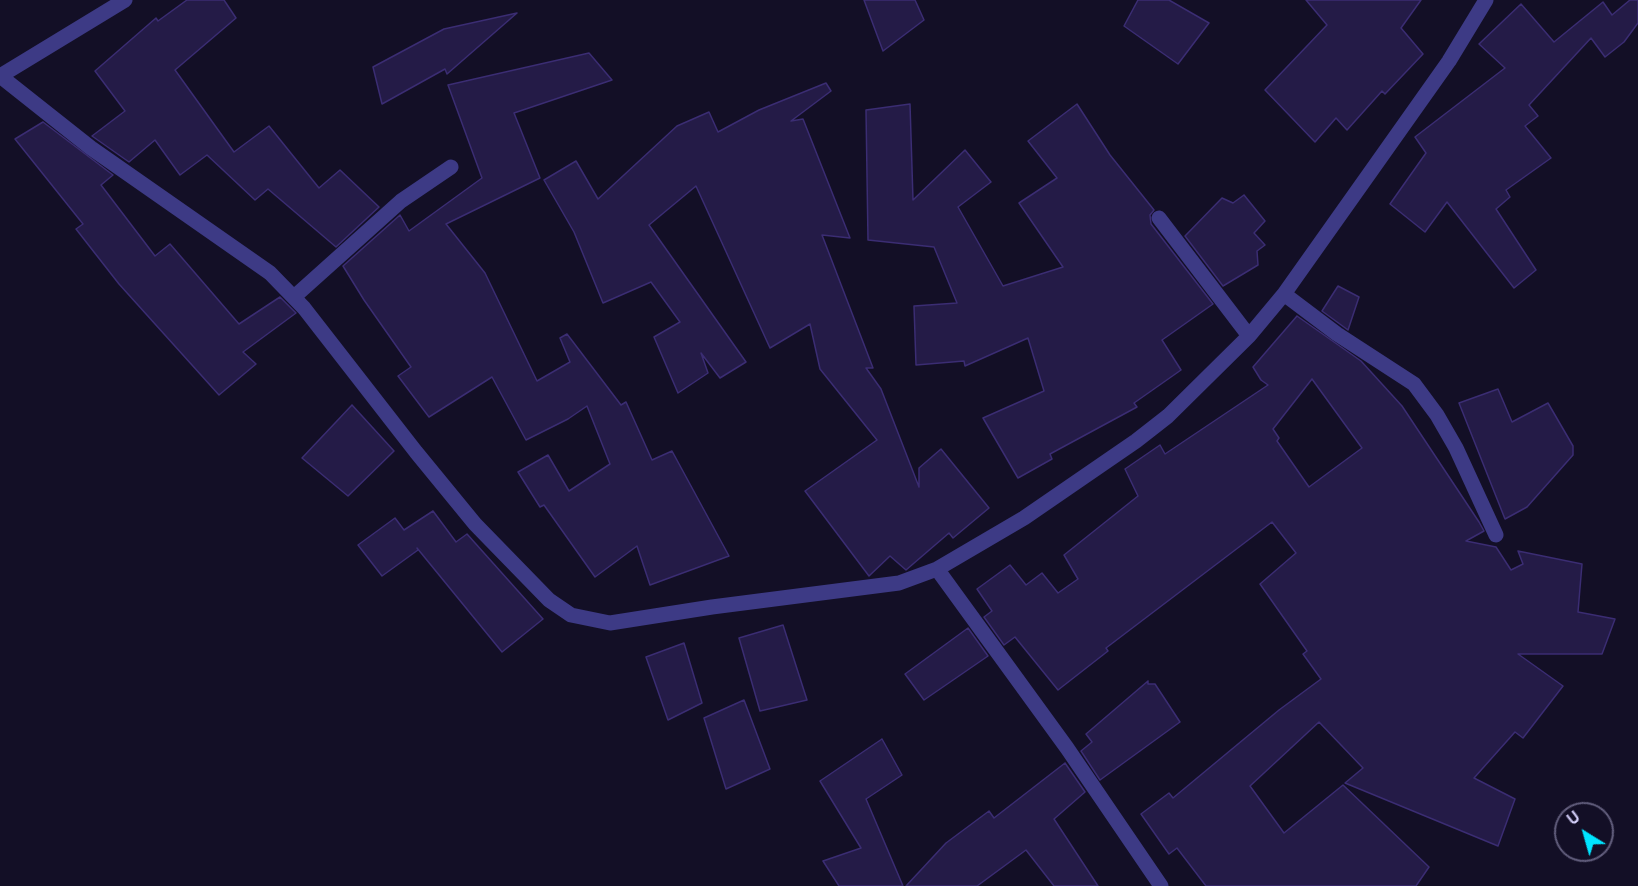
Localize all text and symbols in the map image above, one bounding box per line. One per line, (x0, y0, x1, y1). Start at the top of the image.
north arrow (1554, 802, 1614, 862)
text: U (1564, 808, 1585, 831)

